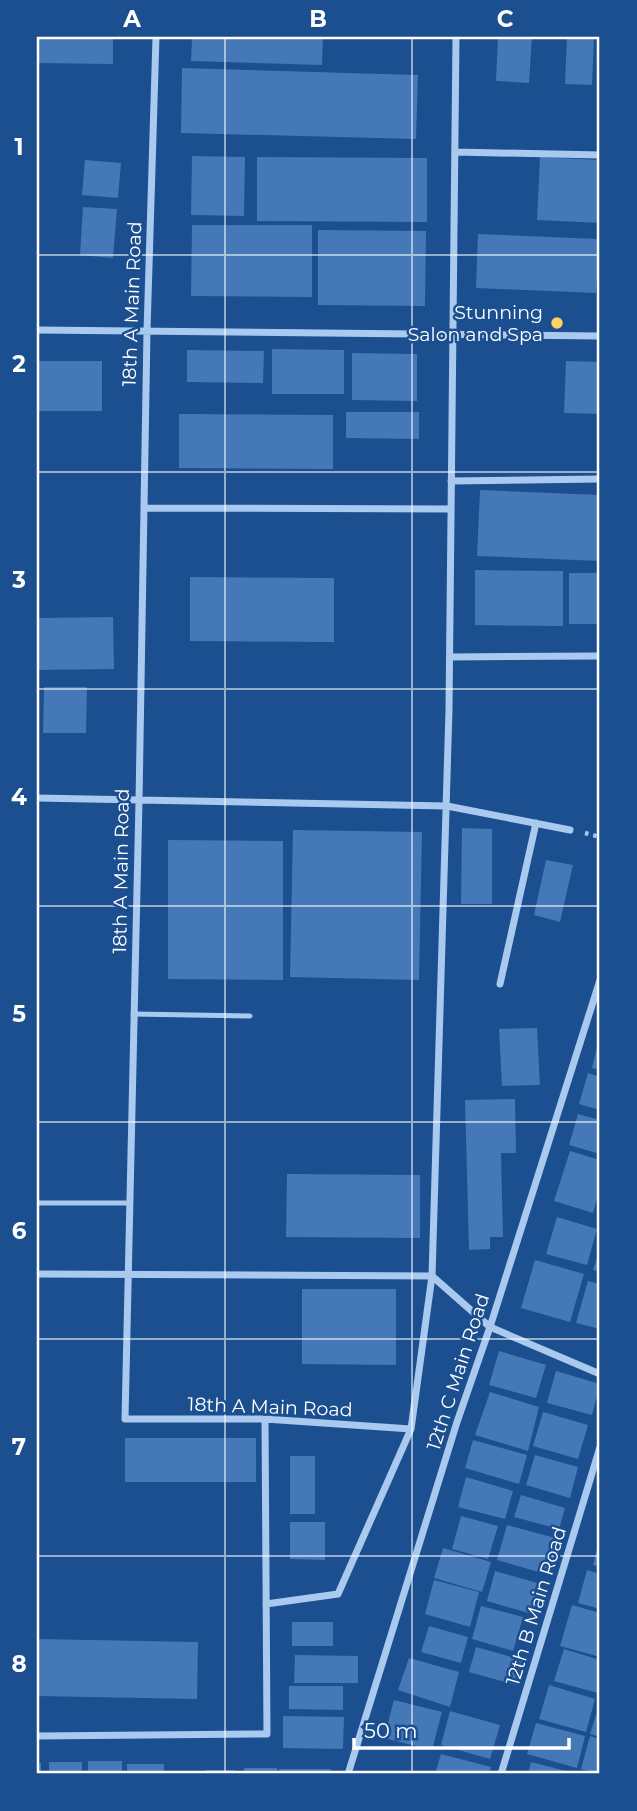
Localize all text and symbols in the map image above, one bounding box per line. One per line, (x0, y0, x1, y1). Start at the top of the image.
text: A (122, 5, 141, 33)
text: B (309, 5, 327, 33)
text: C (497, 5, 514, 33)
text: 1 (14, 133, 24, 161)
street label: 18th A Main Road (118, 221, 146, 387)
place label: Stunning Salon and Spa (408, 301, 543, 346)
marker: Stunning Salon and Spa (549, 315, 565, 331)
text: 2 (12, 350, 26, 378)
text: 3 (11, 566, 26, 594)
text: 4 (11, 783, 27, 811)
street label: 18th A Main Road (108, 788, 134, 954)
text: 5 (12, 1000, 26, 1028)
text: 6 (12, 1217, 27, 1245)
street label: 12th C Main Road (422, 1291, 494, 1453)
street label: 18th A Main Road (187, 1393, 353, 1421)
text: 7 (12, 1433, 26, 1461)
street label: 12th B Main Road (501, 1524, 571, 1688)
text: 8 (11, 1650, 27, 1678)
scale bar (354, 1706, 569, 1750)
text: 50 m (364, 1718, 418, 1743)

